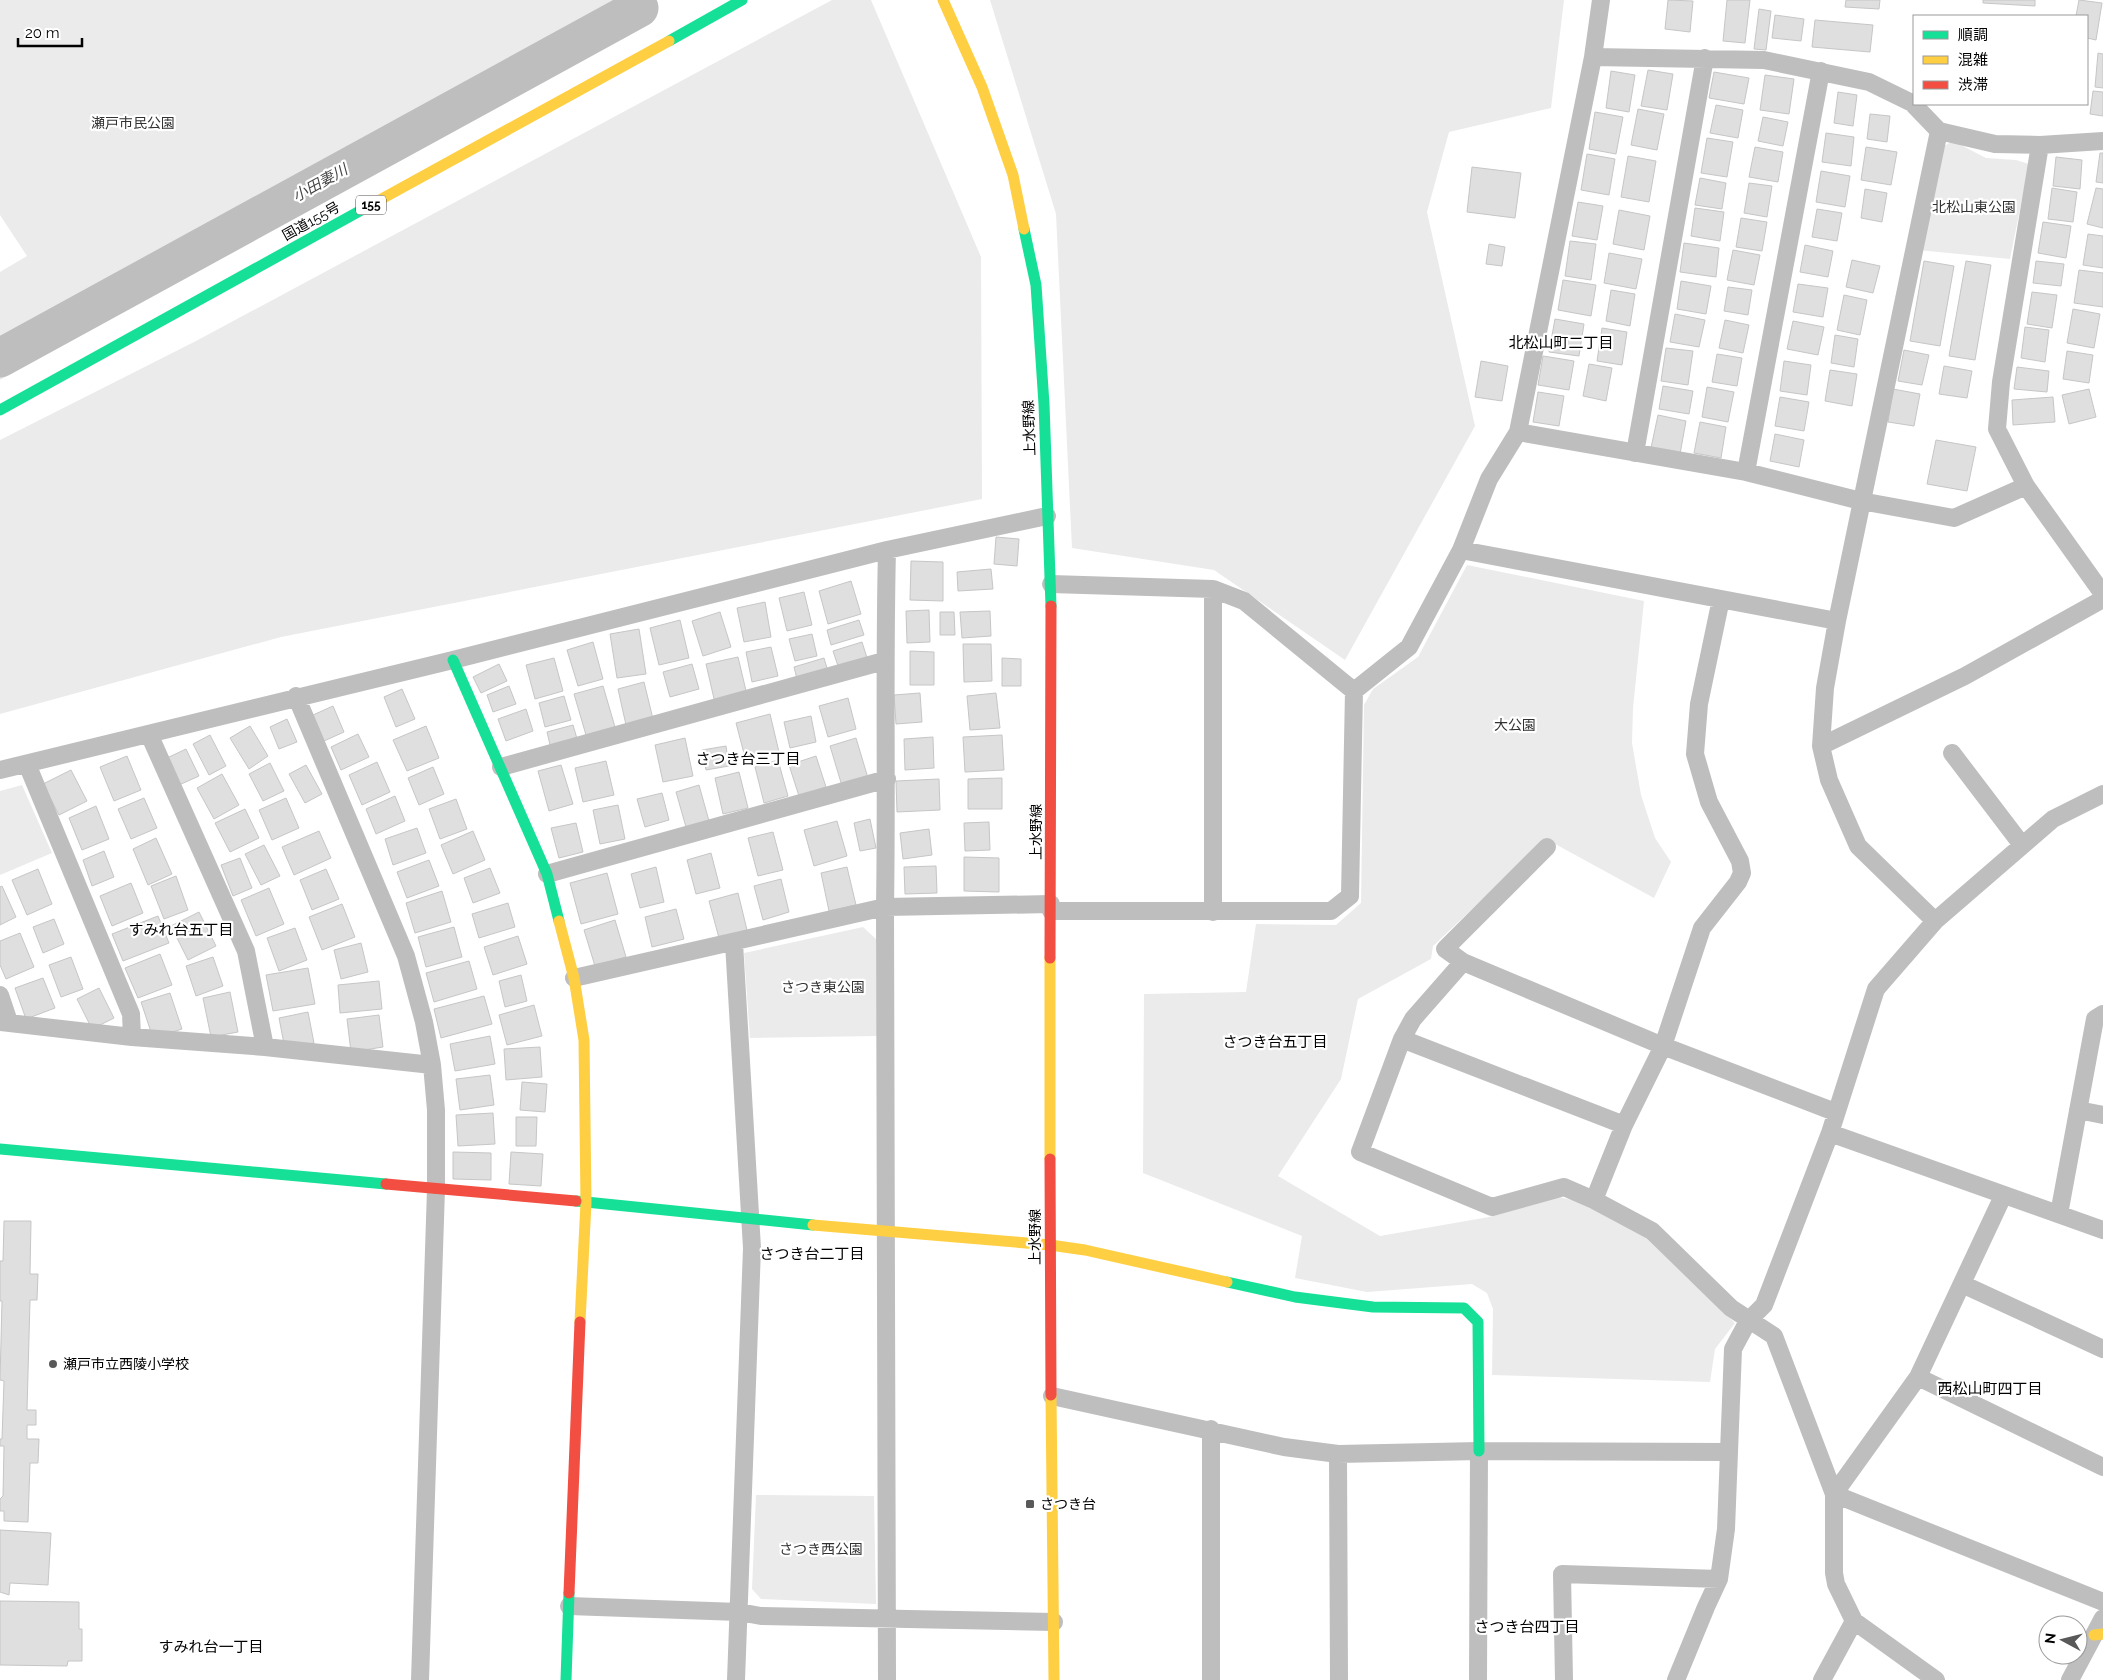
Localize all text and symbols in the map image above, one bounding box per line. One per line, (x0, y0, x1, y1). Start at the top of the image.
scale bar (18, 15, 81, 47)
legend (1913, 15, 2088, 105)
text: 20 m (25, 24, 60, 42)
text: 順調 (1958, 26, 1988, 44)
text: 混雑 (1958, 51, 1988, 69)
text: 渋滞 (1958, 76, 1988, 94)
park label: 瀬戸市民公園 (91, 115, 175, 131)
water label: 小田妻川 (289, 160, 352, 205)
road number: 155 (356, 196, 386, 214)
street label: 国道155号 (279, 199, 343, 243)
park label: 北松山東公園 (1932, 199, 2016, 215)
district label: 北松山町二丁目 (1508, 334, 1614, 352)
street label: 上水野線 (1020, 400, 1038, 456)
park label: 大公園 (1494, 717, 1536, 733)
district label: さつき台三丁目 (695, 750, 801, 768)
street label: 上水野線 (1028, 804, 1044, 860)
district label: すみれ台五丁目 (128, 921, 234, 939)
park label: さつき東公園 (781, 979, 865, 995)
district label: さつき台五丁目 (1222, 1033, 1328, 1051)
street label: 上水野線 (1027, 1209, 1043, 1265)
district label: さつき台二丁目 (759, 1245, 865, 1263)
place label: 瀬戸市立西陵小学校 (63, 1356, 189, 1372)
marker: 瀬戸市立西陵小学校 (47, 1358, 59, 1370)
district label: 西松山町四丁目 (1937, 1380, 2043, 1398)
place label: さつき台 (1040, 1496, 1096, 1512)
marker: さつき台 (1024, 1498, 1036, 1510)
park label: さつき西公園 (779, 1541, 863, 1557)
north arrow (2038, 1615, 2088, 1665)
district label: さつき台四丁目 (1474, 1618, 1580, 1636)
text: N (2042, 1632, 2059, 1645)
district label: すみれ台一丁目 (158, 1638, 264, 1656)

